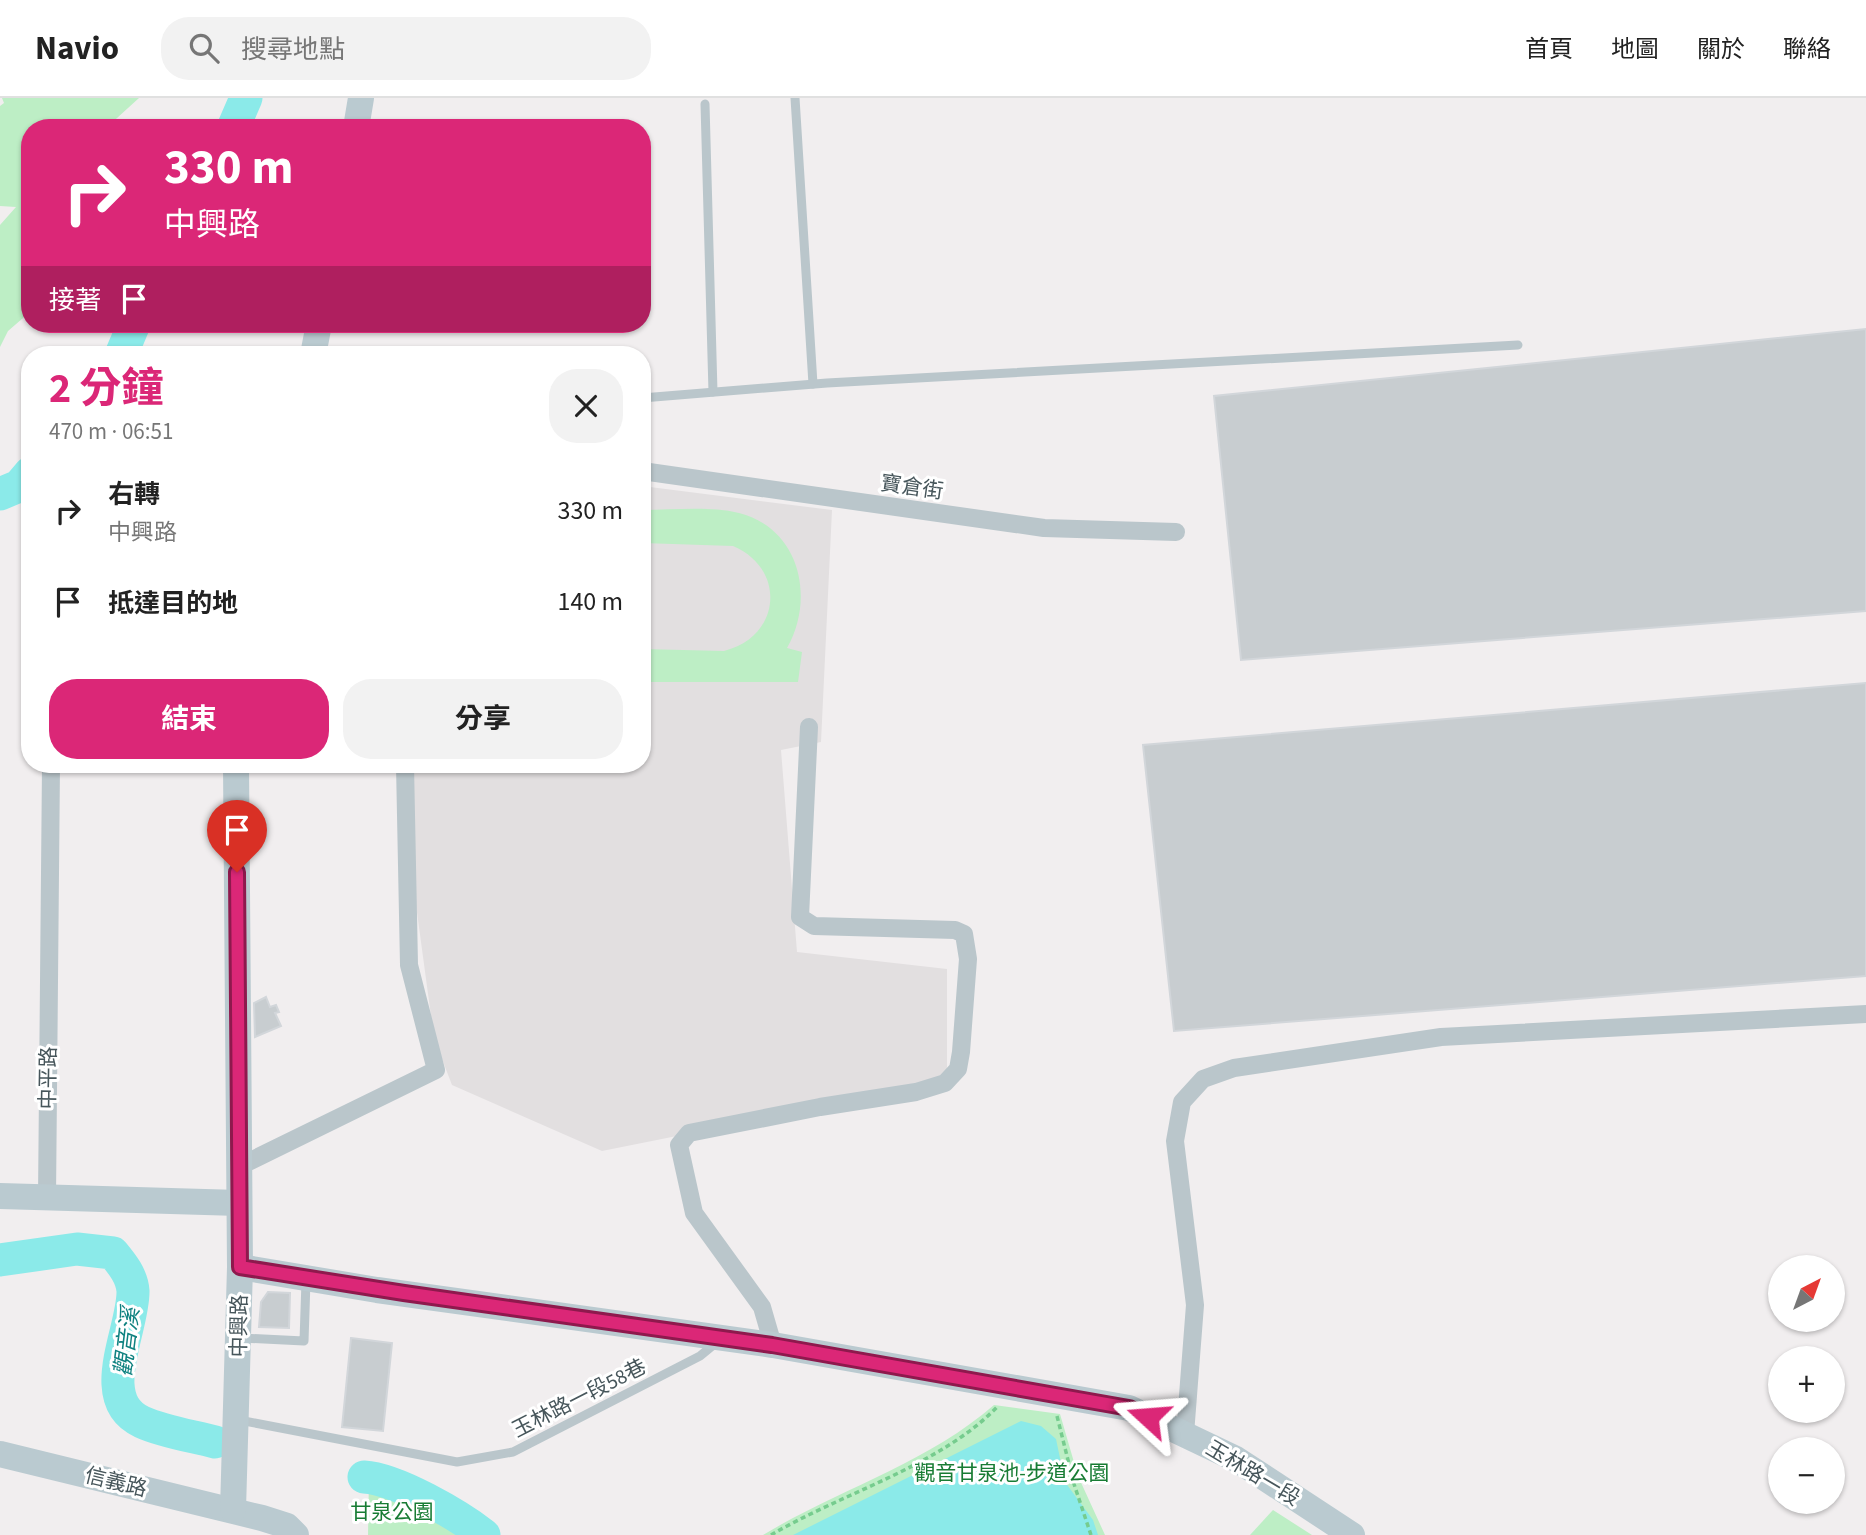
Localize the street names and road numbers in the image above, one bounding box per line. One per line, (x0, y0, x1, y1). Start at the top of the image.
street label: 寶倉街 (879, 468, 945, 506)
street label: 中平路 (32, 1046, 64, 1110)
street label: 中興路 (223, 1294, 255, 1358)
street label: 玉林路一段58巷 (507, 1351, 651, 1445)
street label: 玉林路一段 (1200, 1433, 1306, 1513)
street label: 信義路 (82, 1460, 150, 1504)

